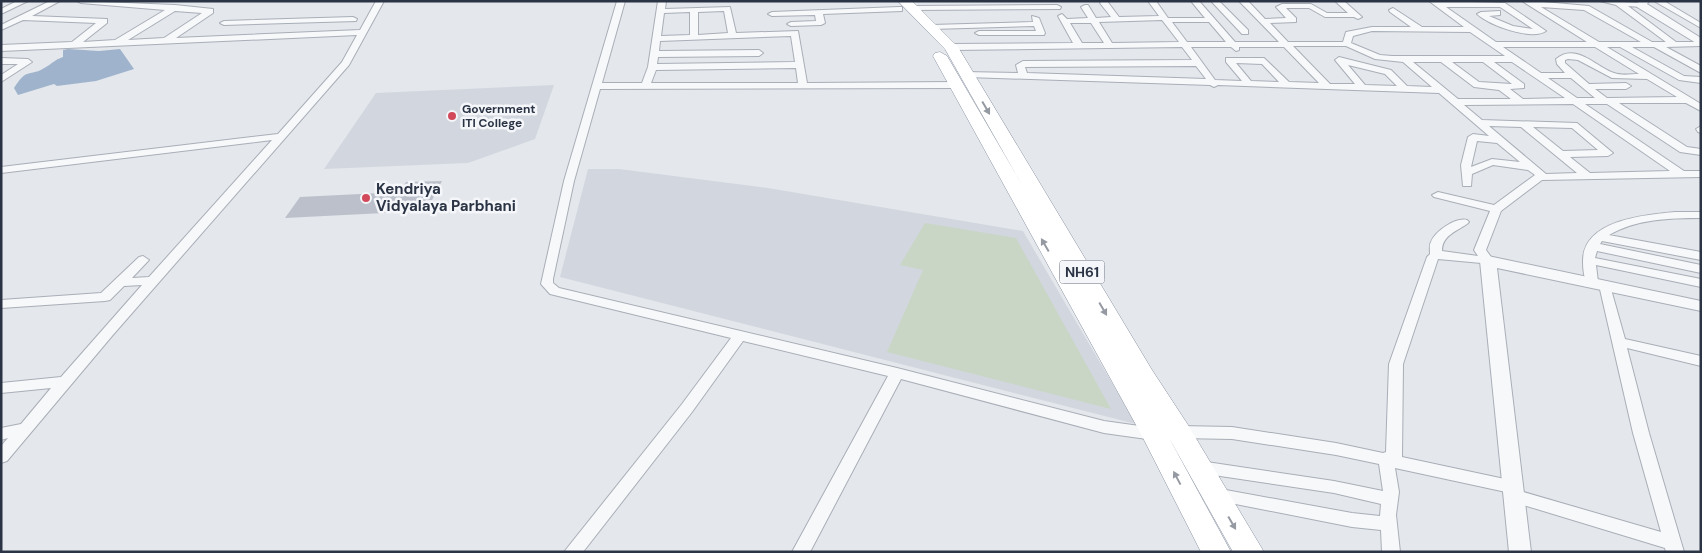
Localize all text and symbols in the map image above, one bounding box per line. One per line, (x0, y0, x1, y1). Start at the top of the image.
place label: Government ITI College (462, 101, 536, 131)
one-way arrow (982, 101, 991, 114)
marker: Government ITI College (446, 110, 458, 122)
place label: Kendriya Vidyalaya Parbhani (376, 179, 516, 216)
marker: Kendriya Vidyalaya Parbhani (360, 192, 372, 204)
one-way arrow (1041, 238, 1050, 251)
road number: NH61 (1060, 260, 1104, 284)
one-way arrow (1099, 302, 1108, 315)
one-way arrow (1173, 470, 1181, 485)
one-way arrow (1228, 516, 1236, 530)

